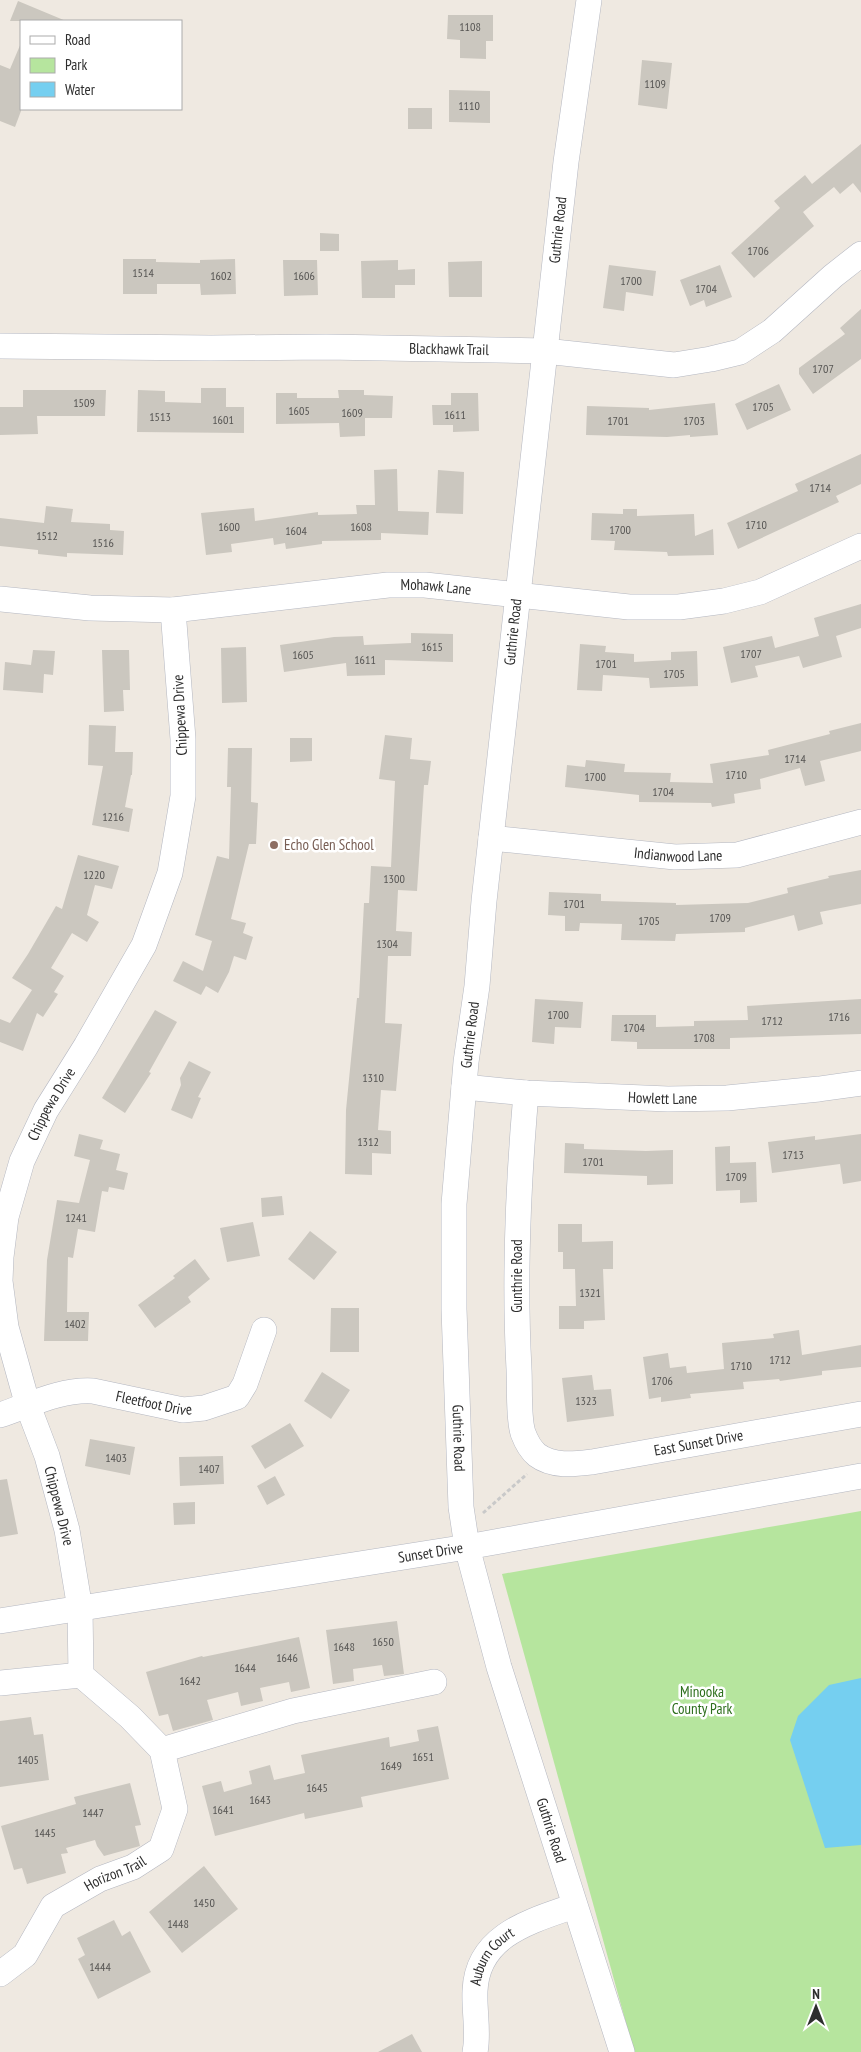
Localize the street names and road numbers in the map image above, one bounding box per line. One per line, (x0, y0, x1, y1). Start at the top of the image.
street label: Guthrie Road (545, 196, 570, 264)
street label: Blackhawk Trail (409, 339, 490, 359)
street label: Mohawk Lane (401, 575, 472, 599)
street label: Guthrie Road (500, 598, 525, 666)
street label: Chippewa Drive (168, 674, 191, 756)
street label: Indianwood Lane (633, 843, 723, 866)
street label: Guthrie Road (456, 1001, 483, 1069)
street label: Chippewa Drive (23, 1064, 79, 1144)
street label: Howlett Lane (628, 1087, 697, 1108)
street label: Gunthrie Road (507, 1239, 526, 1313)
street label: Fleetfoot Drive (114, 1386, 193, 1419)
street label: Guthrie Road (448, 1404, 470, 1472)
street label: East Sunset Drive (652, 1425, 745, 1460)
street label: Chippewa Drive (40, 1464, 79, 1548)
street label: Sunset Drive (397, 1538, 464, 1567)
street label: Guthrie Road (532, 1795, 571, 1865)
street label: Horizon Trail (81, 1851, 150, 1895)
street label: Auburn Court (465, 1922, 517, 1987)

